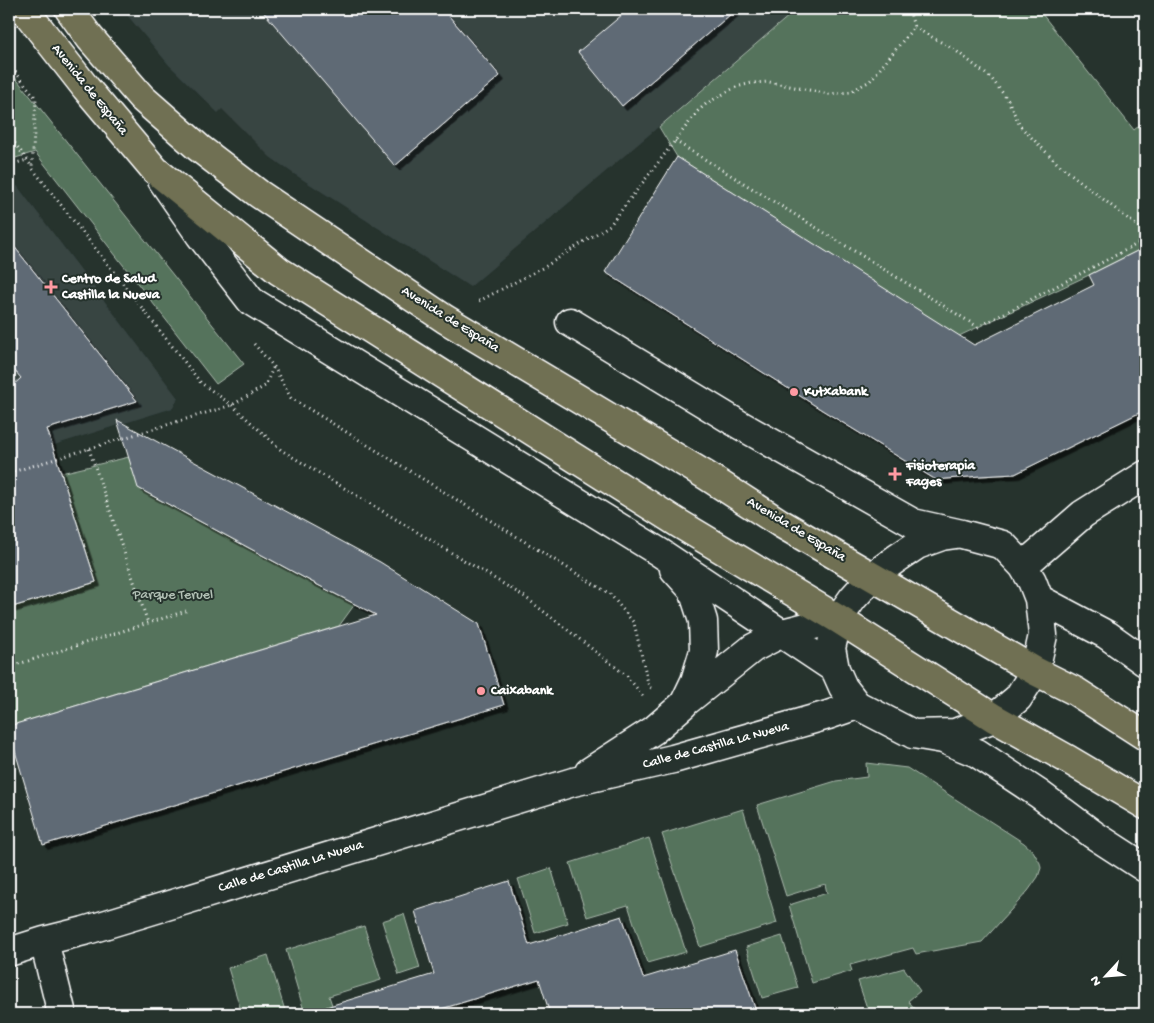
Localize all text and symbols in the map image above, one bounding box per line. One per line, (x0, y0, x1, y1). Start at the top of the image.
street label: Avenida de España (47, 41, 132, 140)
place label: Centro de Salud Castilla la Nueva (61, 271, 161, 304)
marker: Centro de Salud Castilla la Nueva (44, 280, 58, 294)
street label: Avenida de España (398, 283, 503, 358)
place label: Kutxabank (803, 384, 869, 401)
marker: Kutxabank (788, 386, 800, 398)
place label: Fisioterapia Fages (905, 458, 976, 491)
marker: Fisioterapia Fages (888, 467, 902, 481)
street label: Avenida de España (743, 494, 850, 567)
park label: Parque Teruel (132, 587, 213, 604)
place label: Caixabank (490, 683, 554, 700)
marker: Caixabank (475, 685, 487, 697)
street label: Calle de Castilla La Nueva (641, 718, 792, 774)
street label: Calle de Castilla La Nueva (217, 837, 367, 897)
north arrow (1082, 950, 1132, 1000)
text: N (1087, 973, 1106, 988)

